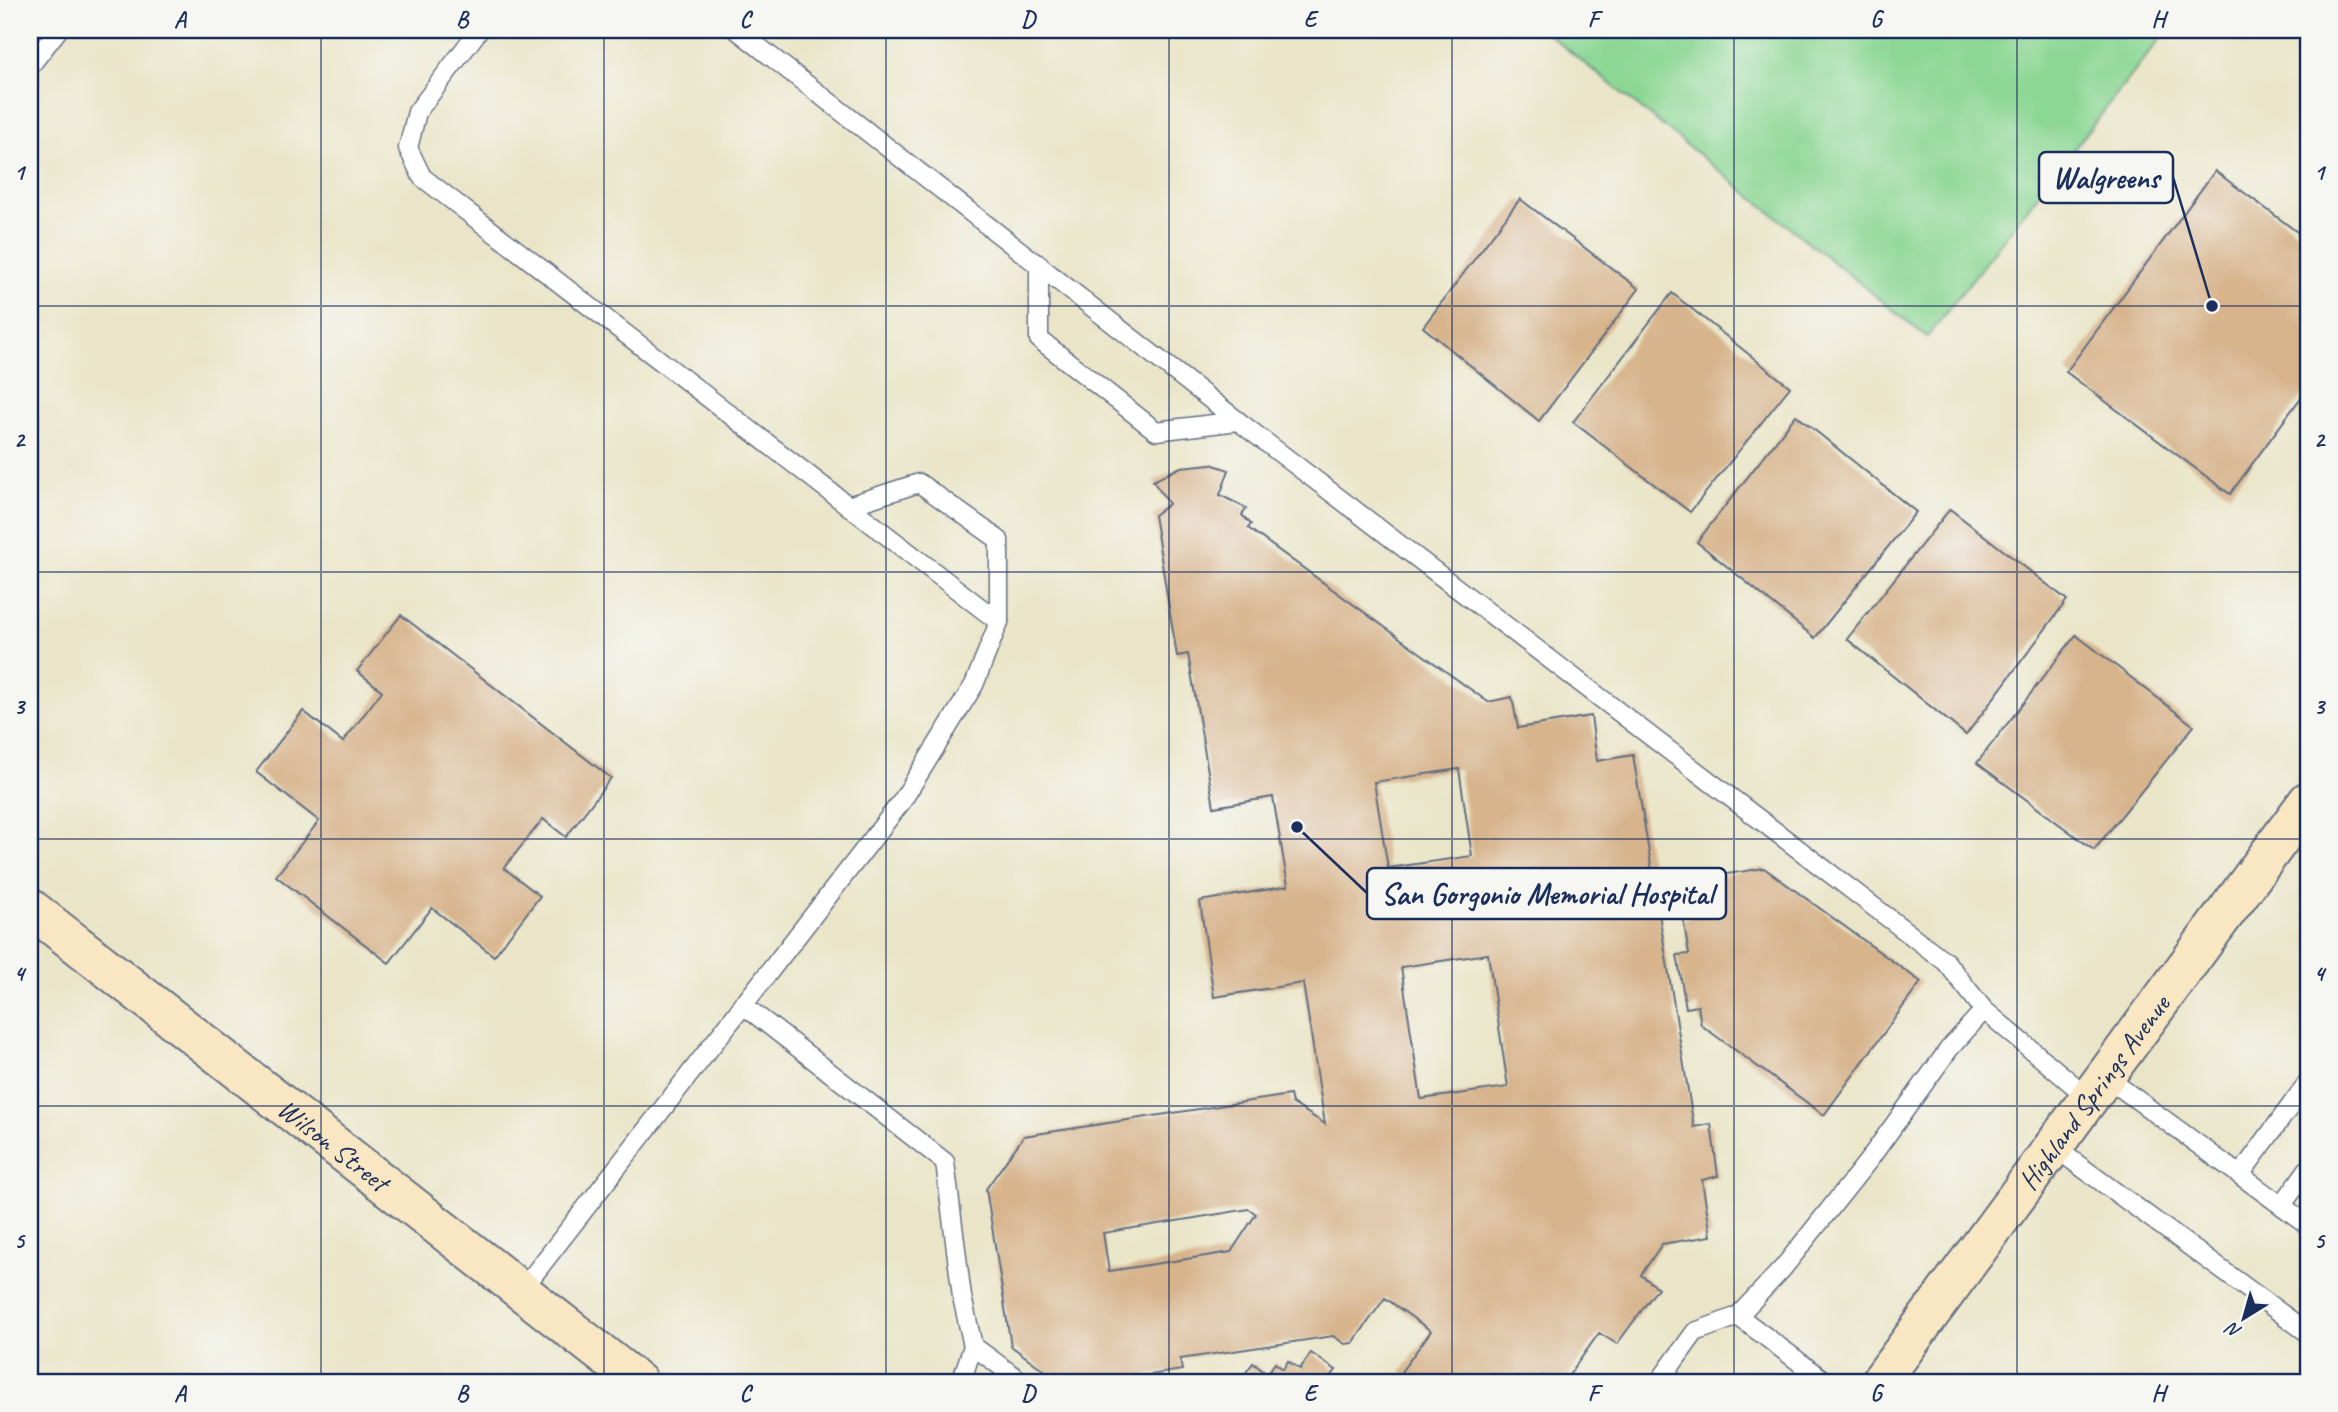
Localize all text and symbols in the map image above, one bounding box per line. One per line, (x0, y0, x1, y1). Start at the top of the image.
text: A (174, 5, 188, 34)
text: B (456, 5, 470, 34)
text: C (740, 5, 754, 34)
text: D (1021, 5, 1037, 34)
text: E (1304, 5, 1320, 34)
text: F (1588, 5, 1604, 34)
text: G (1870, 5, 1885, 34)
text: H (2151, 5, 2169, 34)
callout: Walgreens (2039, 152, 2173, 203)
text: 1 (14, 158, 27, 187)
text: 1 (2314, 158, 2327, 187)
text: Walgreens (2053, 159, 2163, 197)
text: 2 (14, 425, 27, 454)
text: 2 (2314, 425, 2327, 454)
text: 3 (14, 692, 27, 721)
text: 3 (2314, 692, 2327, 721)
callout: San Gorgonio Memorial Hospital (1367, 868, 1726, 919)
text: San Gorgonio Memorial Hospital (1381, 875, 1719, 913)
text: 4 (14, 959, 27, 988)
text: 4 (2314, 959, 2327, 988)
street label: Highland Springs Avenue (2011, 987, 2178, 1197)
street label: Wilson Street (271, 1091, 399, 1201)
text: 5 (14, 1226, 26, 1255)
text: 5 (2314, 1226, 2326, 1255)
north arrow (2208, 1282, 2278, 1352)
text: N (2220, 1316, 2246, 1344)
text: A (174, 1379, 188, 1408)
text: B (456, 1379, 470, 1408)
text: C (740, 1379, 754, 1408)
text: D (1021, 1379, 1037, 1408)
text: E (1304, 1379, 1320, 1408)
text: F (1588, 1379, 1604, 1408)
text: G (1870, 1379, 1885, 1408)
text: H (2151, 1379, 2169, 1408)

